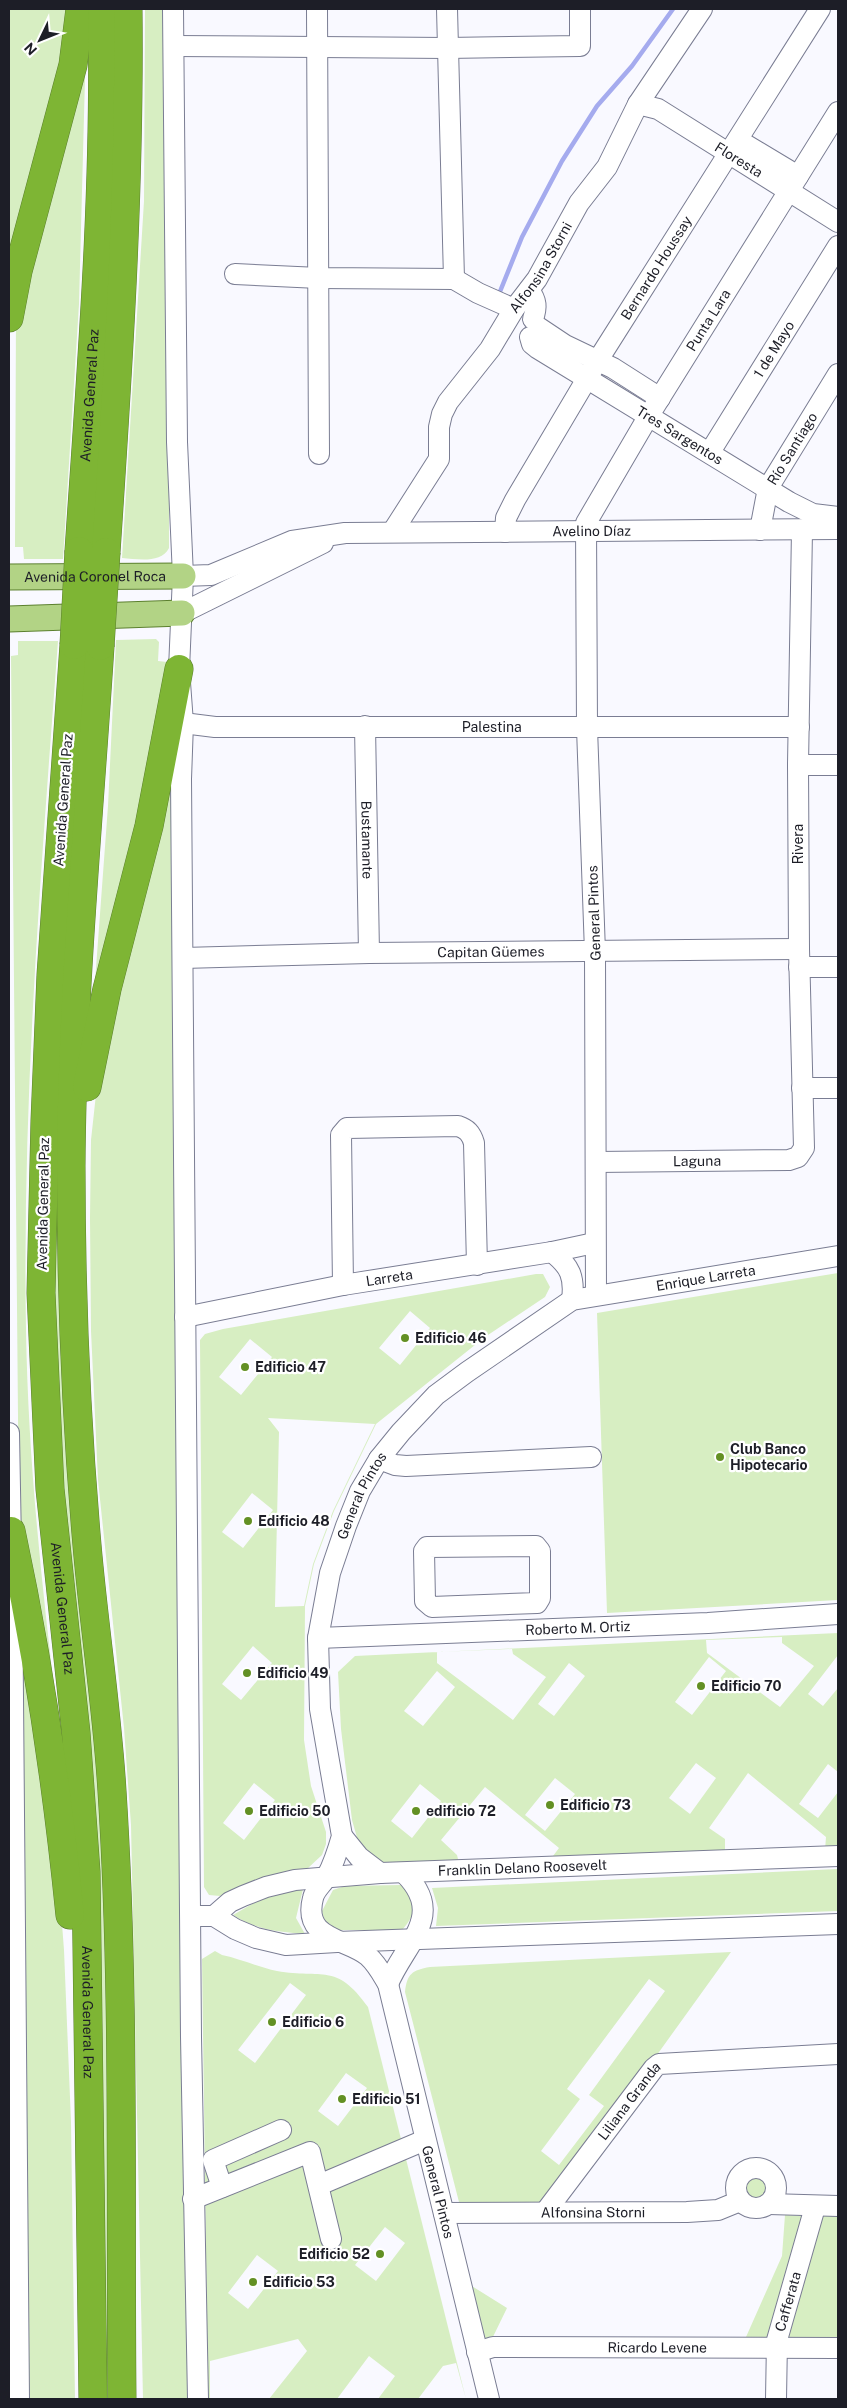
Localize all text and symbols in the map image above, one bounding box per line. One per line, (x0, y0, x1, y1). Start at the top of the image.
north arrow (15, 15, 65, 65)
text: N (21, 39, 40, 58)
street label: Floresta (712, 139, 766, 181)
street label: Bernardo Houssay (618, 213, 695, 323)
street label: Alfonsina Storni (506, 219, 575, 316)
street label: Punta Lara (683, 286, 734, 354)
street label: 1 de Mayo (750, 318, 798, 380)
street label: Avenida General Paz (77, 328, 102, 462)
street label: Tres Sargentos (634, 403, 726, 468)
street label: Río Santiago (764, 409, 821, 488)
street label: Avelino Díaz (552, 523, 631, 539)
street label: Avenida Coronel Roca (24, 568, 166, 585)
street label: Palestina (462, 719, 522, 735)
street label: Avenida General Paz (50, 733, 76, 867)
street label: Bustamante (358, 801, 376, 879)
street label: Rivera (790, 824, 806, 864)
street label: General Pintos (584, 865, 604, 961)
street label: Capitan Güemes (437, 943, 545, 960)
street label: Avenida General Paz (34, 1137, 52, 1271)
street label: Laguna (673, 1153, 721, 1169)
street label: Enrique Larreta (655, 1262, 757, 1294)
street label: Larreta (365, 1266, 414, 1289)
place label: Edificio 46 (415, 1330, 486, 1346)
marker: Edificio 46 (399, 1332, 411, 1344)
place label: Edificio 47 (255, 1359, 326, 1375)
marker: Edificio 47 (239, 1361, 251, 1373)
place label: Club Banco Hipotecario (730, 1441, 808, 1473)
street label: General Pintos (334, 1449, 390, 1541)
marker: Club Banco Hipotecario (714, 1451, 726, 1463)
place label: Edificio 48 (258, 1513, 330, 1529)
marker: Edificio 48 (242, 1515, 254, 1527)
street label: Avenida General Paz (48, 1541, 78, 1675)
street label: Roberto M. Ortiz (525, 1618, 631, 1638)
place label: Edificio 49 (257, 1665, 328, 1681)
marker: Edificio 49 (241, 1667, 253, 1679)
place label: Edificio 70 (711, 1678, 782, 1694)
marker: Edificio 70 (695, 1680, 707, 1692)
place label: Edificio 73 (560, 1797, 631, 1813)
marker: Edificio 73 (544, 1799, 556, 1811)
place label: Edificio 50 (259, 1803, 330, 1819)
place label: edificio 72 (426, 1803, 496, 1819)
marker: Edificio 50 (243, 1805, 255, 1817)
marker: edificio 72 (410, 1805, 422, 1817)
street label: Franklin Delano Roosevelt (438, 1857, 607, 1879)
street label: Avenida General Paz (79, 1945, 97, 2079)
place label: Edificio 6 (282, 2014, 344, 2030)
marker: Edificio 6 (266, 2016, 278, 2028)
street label: Liliana Granda (595, 2058, 663, 2143)
place label: Edificio 51 (352, 2091, 420, 2107)
marker: Edificio 51 (336, 2093, 348, 2105)
street label: General Pintos (419, 2144, 457, 2240)
street label: Alfonsina Storni (541, 2204, 645, 2221)
place label: Edificio 52 (299, 2246, 370, 2262)
marker: Edificio 52 (374, 2248, 386, 2260)
street label: Cafferata (772, 2270, 804, 2333)
place label: Edificio 53 (263, 2274, 335, 2290)
marker: Edificio 53 (247, 2276, 259, 2288)
street label: Ricardo Levene (607, 2339, 707, 2356)

